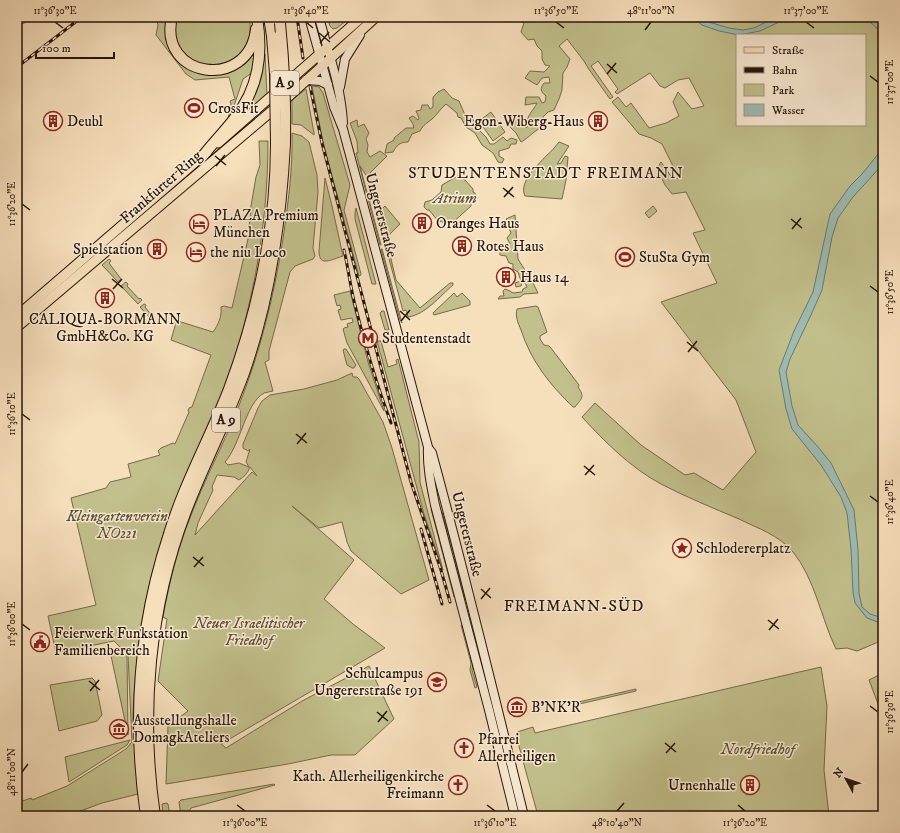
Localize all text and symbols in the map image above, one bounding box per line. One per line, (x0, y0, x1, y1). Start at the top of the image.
text: 11°36'30"E (33, 5, 77, 17)
text: 11°36'40"E (283, 5, 329, 17)
text: 11°36'50"E (534, 5, 578, 17)
text: 48°11'00"N (627, 5, 675, 17)
text: 11°37'00"E (784, 5, 828, 17)
scale bar (36, 34, 114, 60)
legend (736, 34, 866, 126)
text: 100 m (42, 41, 71, 56)
text: Straße (772, 43, 804, 58)
text: 11°37'00"E (884, 60, 896, 104)
text: Bahn (772, 63, 798, 78)
road number: A 9 (271, 71, 299, 95)
text: Park (772, 83, 794, 98)
sports icon: CrossFit (183, 97, 205, 119)
place label: CrossFit (208, 99, 259, 118)
text: Wasser (771, 103, 805, 118)
building icon: Deubl (42, 110, 64, 132)
building icon: Egon-Wiberg-Haus (587, 110, 609, 132)
place label: Deubl (67, 112, 104, 131)
place label: Egon-Wiberg-Haus (464, 112, 584, 131)
street label: Frankfurter Ring (116, 146, 206, 228)
district label: STUDENTENSTADT FREIMANN (408, 163, 684, 183)
street label: Ungererstraße (361, 171, 401, 259)
text: 11°36'20"E (6, 182, 18, 226)
park label: Atrium (431, 189, 477, 208)
place label: PLAZA Premium München (213, 206, 319, 242)
building icon: Oranges Haus (411, 212, 433, 234)
hotel icon: PLAZA Premium München (188, 213, 210, 235)
place label: Oranges Haus (436, 214, 519, 233)
building icon: Rotes Haus (451, 235, 473, 257)
place label: Rotes Haus (476, 237, 544, 256)
building icon: Spielstation (146, 238, 168, 260)
place label: Spielstation (73, 240, 143, 259)
hotel icon: the niu Loco (185, 241, 207, 263)
place label: the niu Loco (210, 243, 286, 262)
sports icon: StuSta Gym (614, 246, 636, 268)
place label: StuSta Gym (639, 248, 710, 267)
building icon: Haus 14 (495, 266, 517, 288)
place label: Haus 14 (520, 268, 569, 287)
text: 11°36'50"E (884, 270, 896, 314)
building icon: CALIQUA-BORMANN GmbH&Co. KG (94, 287, 116, 309)
place label: CALIQUA-BORMANN GmbH&Co. KG (29, 310, 181, 346)
metro station icon: Studentenstadt (357, 327, 379, 349)
place label: Studentenstadt (382, 329, 471, 348)
text: 11°36'10"E (6, 392, 18, 436)
road number: A 9 (212, 408, 240, 432)
text: 11°36'40"E (884, 479, 896, 525)
street label: Ungererstraße (447, 489, 487, 579)
park label: Kleingartenverein NO221 (65, 507, 168, 543)
place icon: Schlodererplatz (671, 537, 693, 559)
place label: Schlodererplatz (696, 539, 791, 558)
district label: FREIMANN-SÜD (504, 596, 644, 616)
text: 11°36'00"E (6, 602, 18, 646)
park label: Neuer Israelitischer Friedhof (193, 614, 306, 650)
place label: Feierwerk Funkstation Familienbereich (54, 624, 188, 660)
public building icon: Feierwerk Funkstation Familienbereich (29, 631, 51, 653)
place label: Schulcampus Ungererstraße 191 (314, 664, 423, 700)
school or university icon: Schulcampus Ungererstraße 191 (426, 671, 448, 693)
text: 11°36'30"E (884, 690, 896, 734)
museum icon: B'NK'R (506, 696, 528, 718)
place label: B'NK'R (531, 698, 581, 717)
place label: Ausstellungshalle DomagkAteliers (133, 711, 237, 747)
museum icon: Ausstellungshalle DomagkAteliers (108, 718, 130, 740)
place label: Pfarrei Allerheiligen (478, 730, 556, 766)
church icon: Pfarrei Allerheiligen (453, 737, 475, 759)
park label: Nordfriedhof (720, 740, 799, 759)
text: 48°11'00"N (6, 748, 18, 796)
north arrow (826, 759, 866, 799)
text: N (831, 765, 847, 781)
place label: Kath. Allerheiligenkirche Freimann (292, 767, 444, 803)
church icon: Kath. Allerheiligenkirche Freimann (447, 774, 469, 796)
building icon: Urnenhalle (739, 774, 761, 796)
place label: Urnenhalle (668, 776, 736, 795)
text: 11°36'00"E (223, 817, 267, 829)
text: 11°36'10"E (473, 817, 517, 829)
text: 48°10'40"N (592, 817, 642, 829)
text: 11°36'20"E (723, 817, 767, 829)

